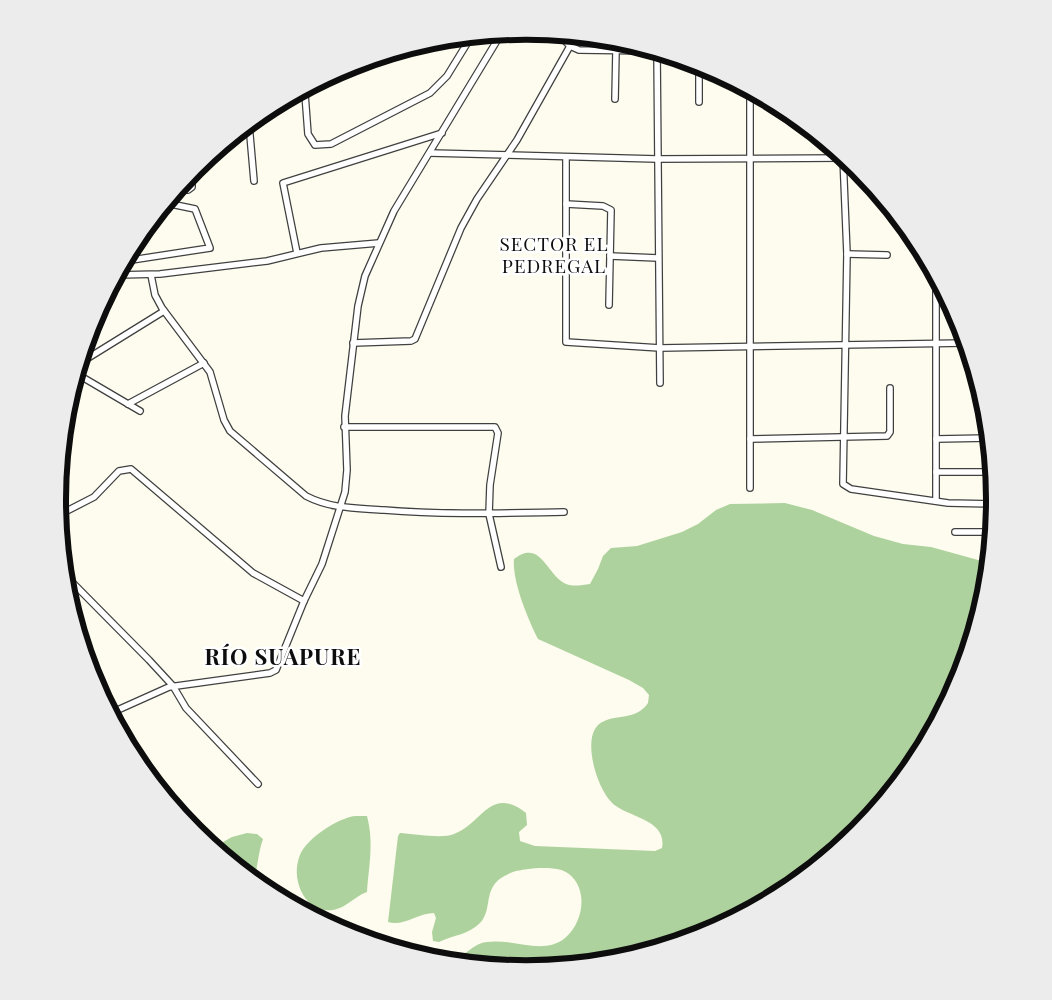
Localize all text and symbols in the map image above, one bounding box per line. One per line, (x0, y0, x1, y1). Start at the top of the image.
district label: SECTOR EL PEDREGAL (499, 230, 609, 278)
district label: RÍO SUAPURE (205, 641, 361, 671)

